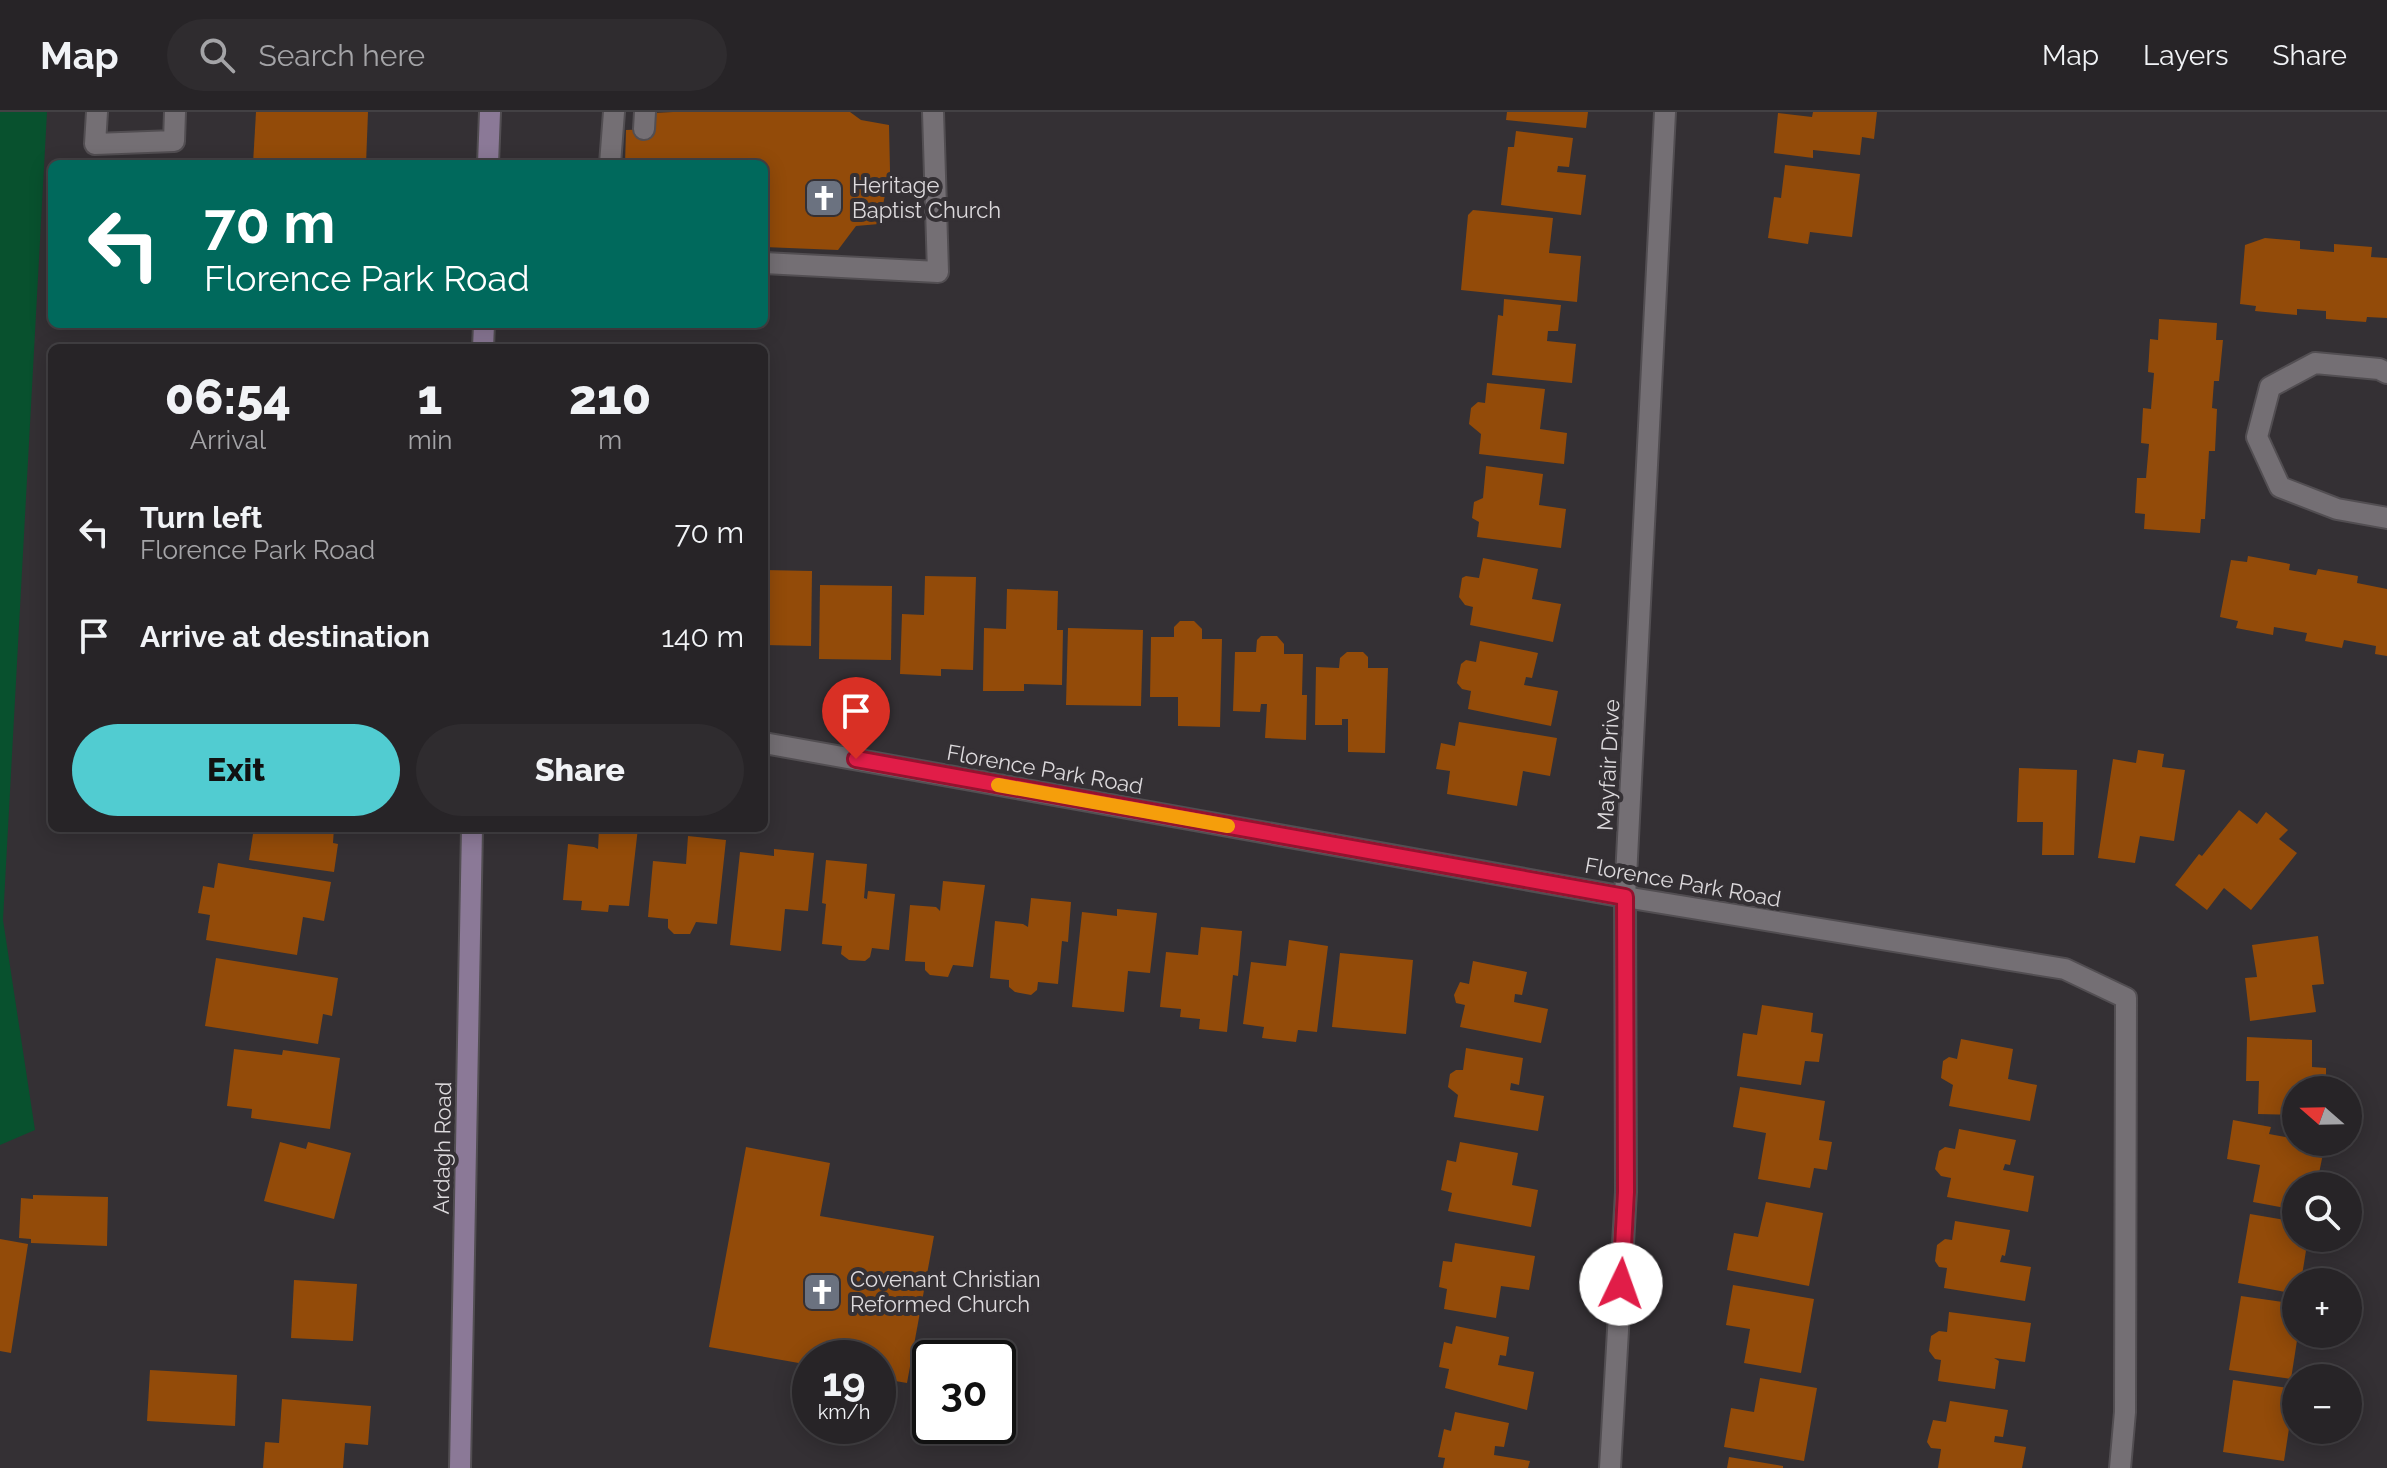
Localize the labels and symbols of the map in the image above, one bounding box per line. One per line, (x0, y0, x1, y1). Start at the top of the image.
place label: Heritage Baptist Church (852, 172, 1001, 223)
church icon: Heritage Baptist Church (803, 177, 845, 219)
pin (822, 677, 890, 759)
street label: Mayfair Drive (1592, 698, 1624, 832)
street label: Florence Park Road (945, 739, 1145, 799)
street label: Florence Park Road (1583, 852, 1783, 912)
north arrow (2282, 1076, 2362, 1156)
street label: Ardagh Road (428, 1081, 456, 1215)
position arrow (1579, 1242, 1663, 1326)
place label: Covenant Christian Reformed Church (850, 1266, 1041, 1317)
church icon: Covenant Christian Reformed Church (801, 1271, 843, 1313)
speed limit sign: 30 (912, 1340, 1016, 1444)

